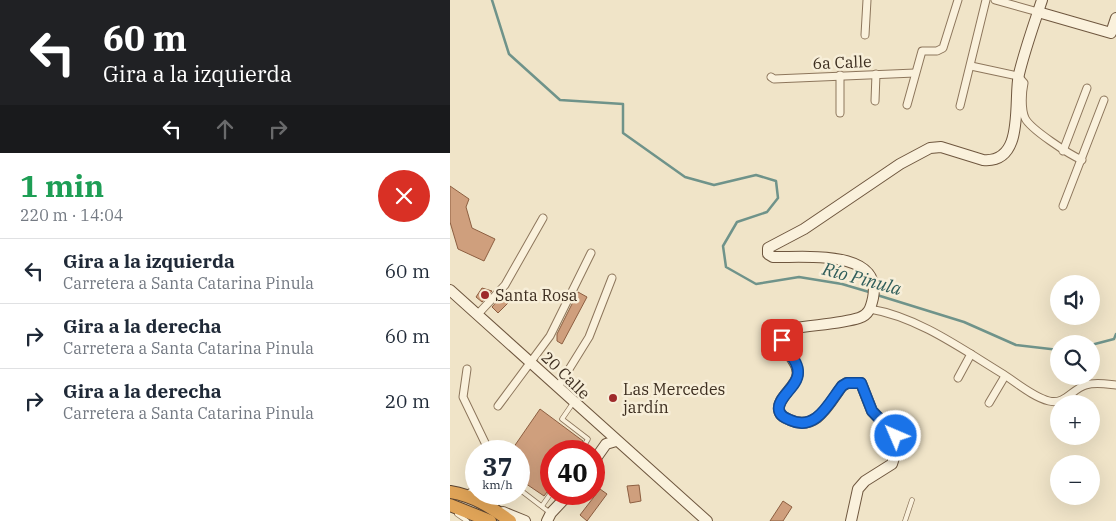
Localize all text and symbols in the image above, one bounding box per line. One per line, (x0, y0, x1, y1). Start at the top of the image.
text: 60 m (103, 15, 187, 61)
icon: left (20, 20, 85, 85)
street label: 6a Calle (812, 51, 872, 73)
text: Gira a la izquierda (103, 59, 292, 88)
icon: left (158, 115, 186, 143)
icon: ahead (211, 115, 239, 143)
icon: right (264, 115, 292, 143)
text: 1 min (20, 166, 104, 205)
button: close (378, 170, 430, 222)
text: 220 m · 14:04 (20, 205, 123, 225)
text: Gira a la izquierda (63, 249, 235, 273)
icon: left (20, 257, 48, 285)
water label: Río Pinula (819, 257, 904, 300)
text: 60 m (385, 259, 430, 283)
text: Carretera a Santa Catarina Pinula (63, 273, 314, 293)
map controls (1050, 275, 1100, 505)
button: sound (1050, 275, 1100, 325)
place label: Santa Rosa (495, 285, 578, 305)
marker: Santa Rosa (479, 289, 491, 301)
text: Gira a la derecha (63, 314, 222, 338)
pin (761, 319, 803, 361)
icon: right (20, 322, 48, 350)
text: 60 m (385, 324, 430, 348)
icon: arrive (768, 326, 796, 354)
button: search (1050, 335, 1100, 385)
text: Carretera a Santa Catarina Pinula (63, 338, 314, 358)
street label: 20 Calle (537, 347, 595, 403)
text: Gira a la derecha (63, 379, 222, 403)
place label: Las Mercedes jardín (622, 379, 725, 417)
icon: right (20, 387, 48, 415)
text: 20 m (385, 389, 430, 413)
marker: Las Mercedes jardín (607, 392, 619, 404)
button: + (1050, 395, 1100, 445)
text: Carretera a Santa Catarina Pinula (63, 403, 314, 423)
position arrow (869, 409, 921, 461)
speed limit sign: 40 (540, 440, 605, 505)
text: 37 (482, 450, 513, 483)
button: − (1050, 455, 1100, 505)
text: km/h (482, 477, 513, 492)

